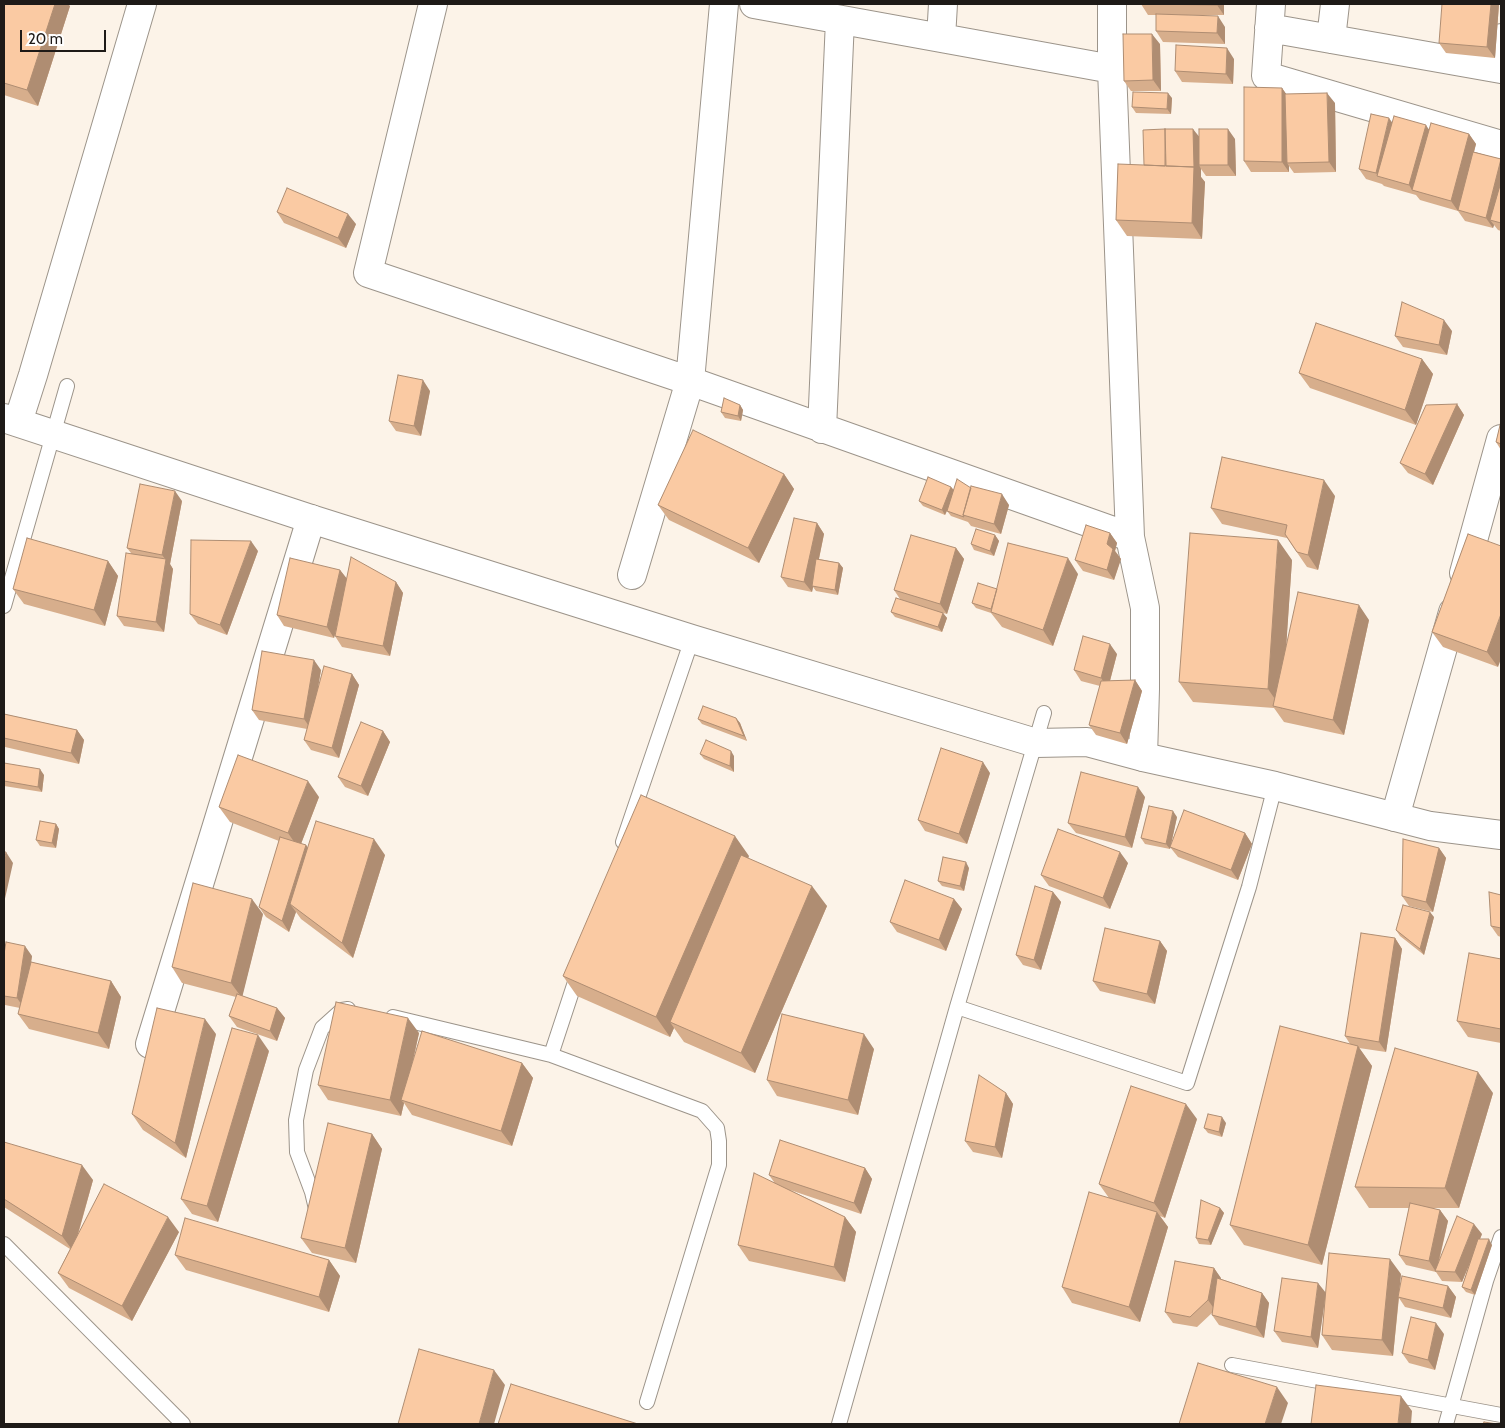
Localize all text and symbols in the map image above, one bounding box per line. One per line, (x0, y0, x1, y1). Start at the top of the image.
scale bar (22, 20, 109, 52)
text: 20 m (28, 30, 63, 48)

